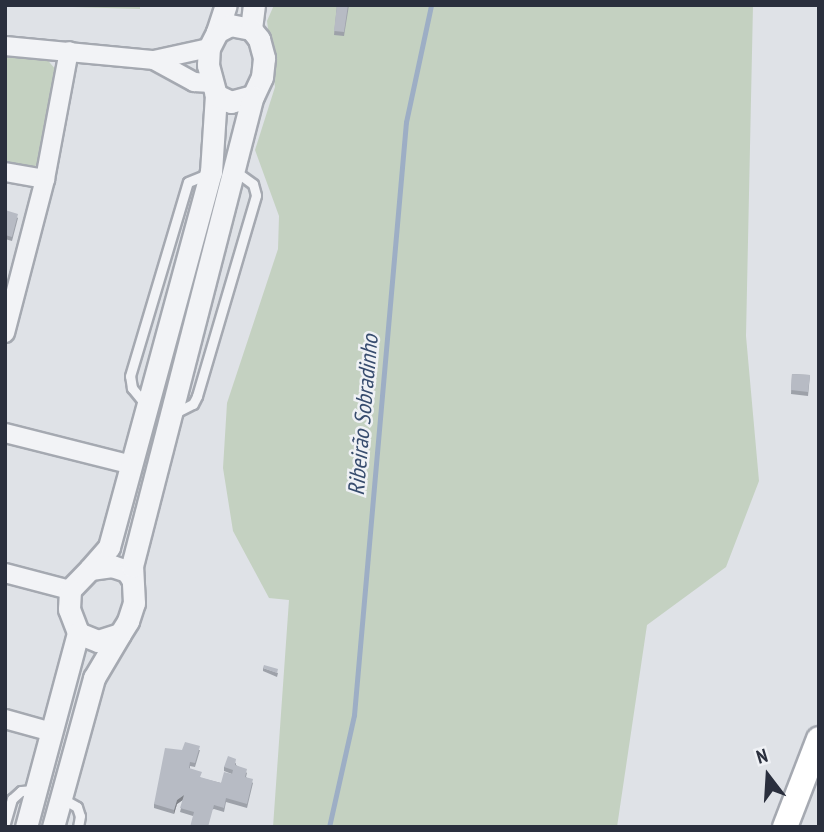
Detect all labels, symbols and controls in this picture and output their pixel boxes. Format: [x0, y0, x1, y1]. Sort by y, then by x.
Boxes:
water label: Ribeirão Sobradinho [342, 334, 384, 496]
north arrow [733, 741, 803, 811]
text: N [753, 743, 770, 769]

